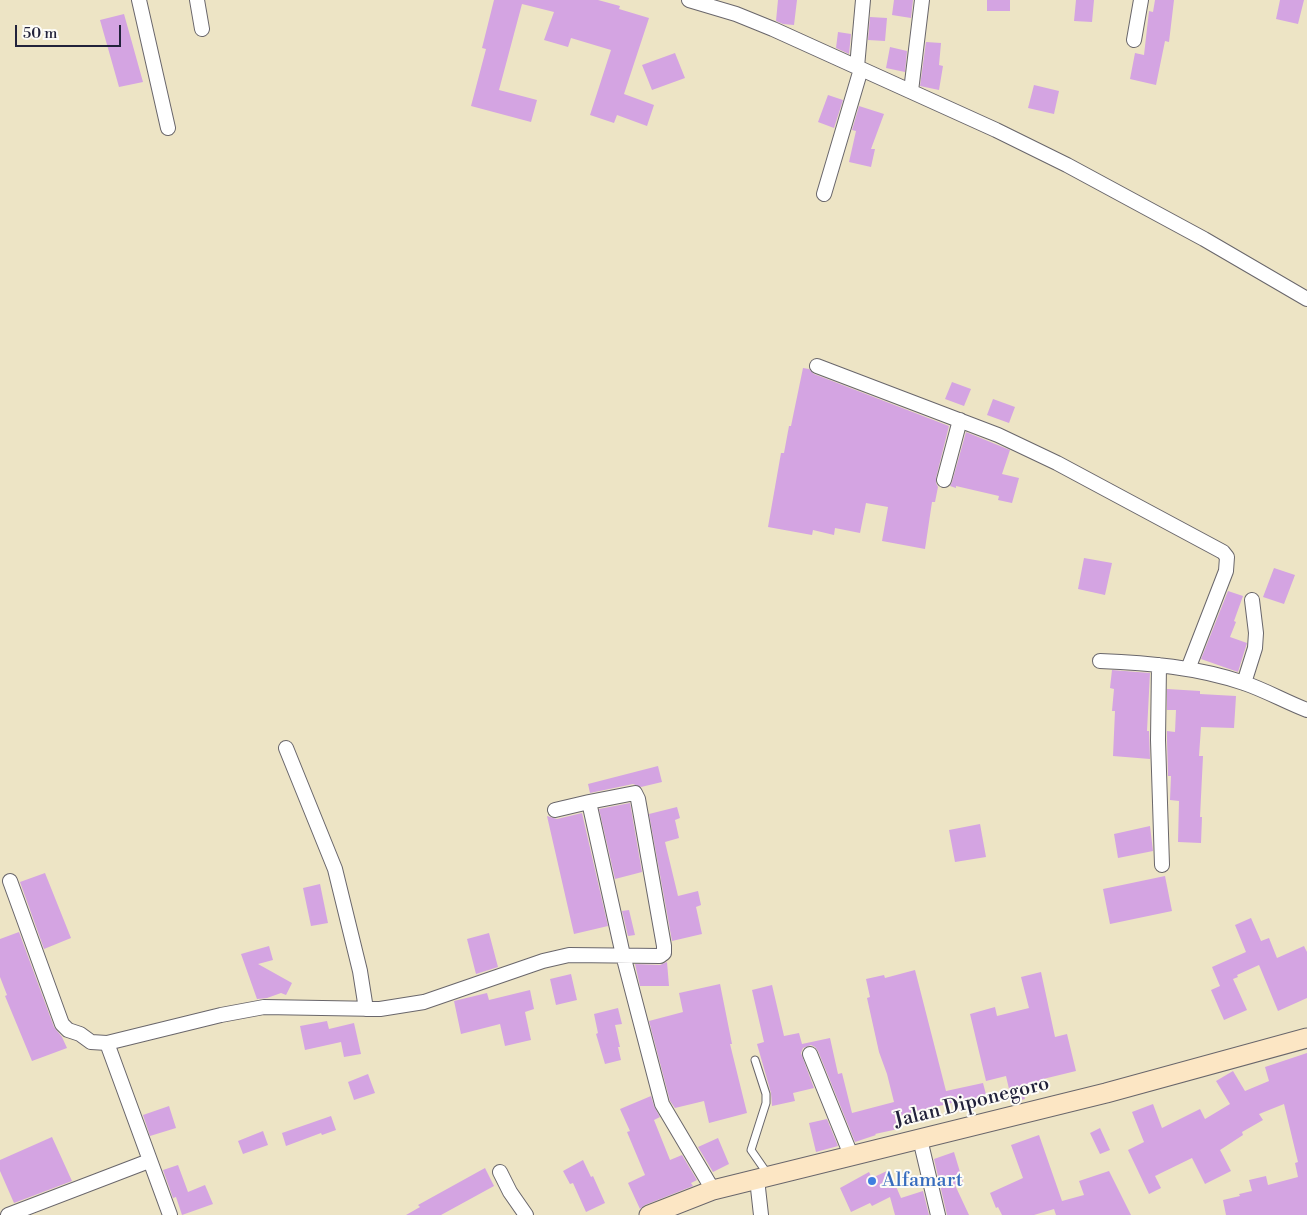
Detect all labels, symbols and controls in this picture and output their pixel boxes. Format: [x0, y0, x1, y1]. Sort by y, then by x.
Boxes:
scale bar [18, 15, 124, 47]
text: 50 m [23, 24, 57, 43]
street label: Jalan Diponegoro [892, 1072, 1052, 1134]
place label: Alfamart [882, 1169, 963, 1193]
marker: Alfamart [866, 1175, 878, 1187]

